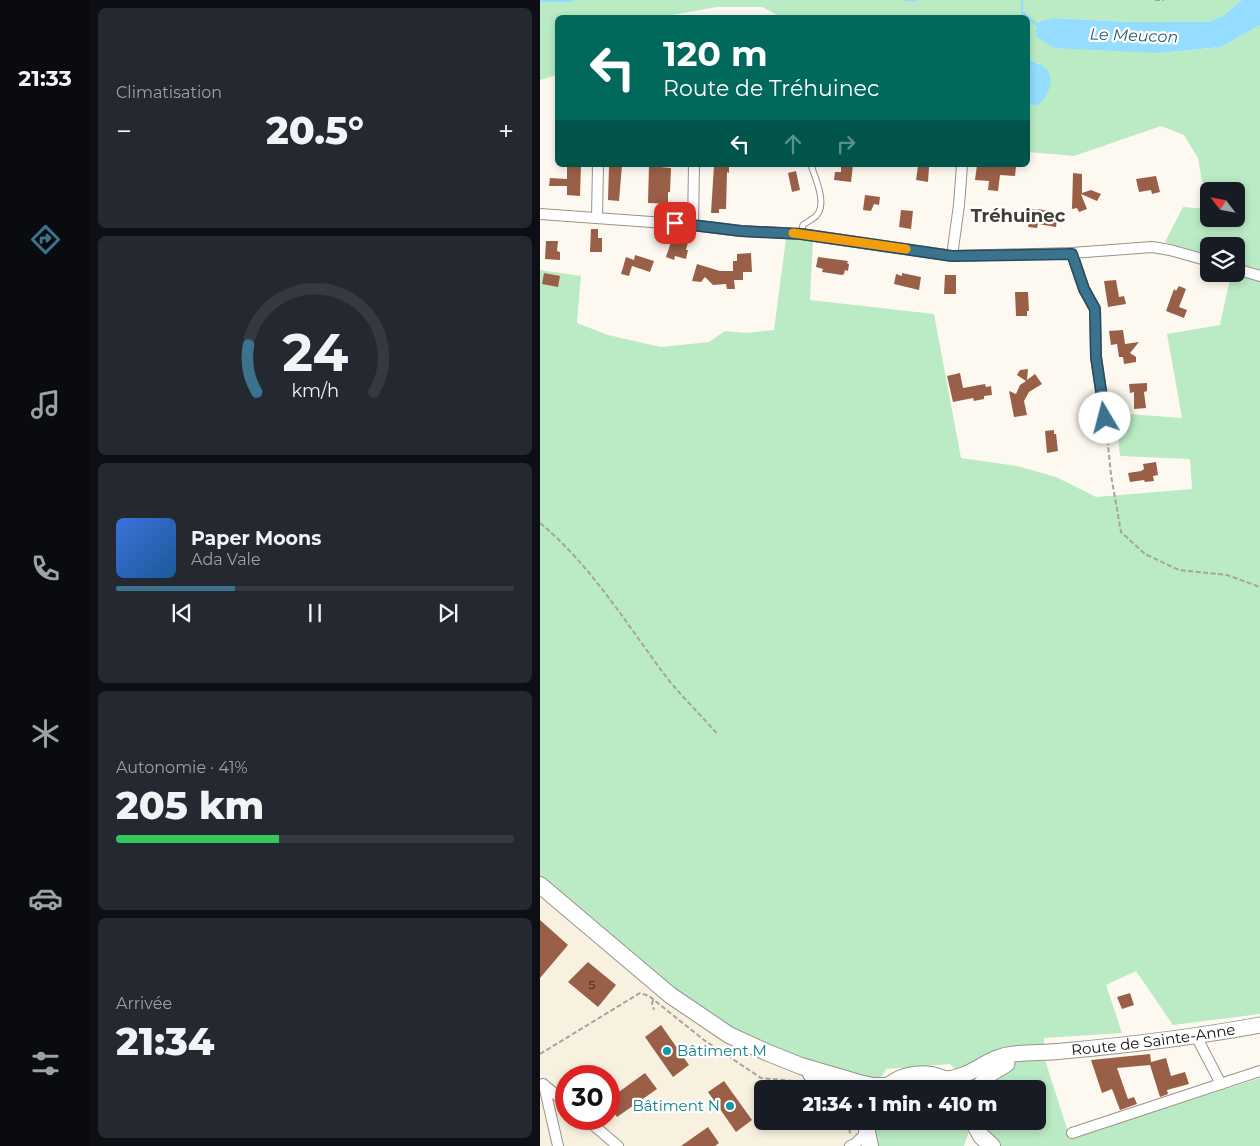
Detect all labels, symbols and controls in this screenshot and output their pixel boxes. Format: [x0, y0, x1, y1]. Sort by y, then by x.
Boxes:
water label: Le Meucon [1089, 24, 1179, 47]
text: 120 m [663, 32, 768, 75]
icon: left [580, 35, 645, 100]
text: 21:33 [18, 65, 72, 92]
text: Route de Tréhuinec [663, 75, 879, 102]
text: Climatisation [116, 83, 222, 102]
text: 20.5° [266, 107, 364, 154]
text: − [116, 114, 132, 148]
text: + [498, 114, 514, 148]
icon: left [726, 130, 754, 158]
icon: ahead [779, 130, 807, 158]
icon: right [832, 130, 860, 158]
north arrow [1200, 182, 1245, 228]
map controls [1200, 182, 1245, 282]
pin [654, 202, 696, 244]
district label: Tréhuinec [971, 205, 1066, 227]
icon: arrive [661, 209, 689, 237]
icon: directions [28, 222, 63, 257]
button: layers [1200, 237, 1245, 282]
text: 24 [282, 321, 348, 384]
text: km/h [291, 380, 339, 401]
icon: music [28, 387, 63, 422]
position arrow [1078, 391, 1130, 443]
text: Paper Moons [191, 527, 321, 550]
text: Ada Vale [191, 550, 261, 569]
icon: phone [28, 551, 63, 586]
icon: previous [168, 599, 196, 627]
icon: pause [301, 599, 329, 627]
icon: next [434, 599, 462, 627]
icon: climate [28, 716, 63, 751]
text: Autonomie · 41% [116, 758, 248, 777]
text: 205 km [116, 782, 264, 829]
icon: car [28, 881, 63, 916]
house number: 5 [589, 977, 596, 992]
text: Arrivée [116, 994, 172, 1013]
text: 21:34 [116, 1018, 214, 1065]
street label: Route de Sainte-Anne [1070, 1020, 1237, 1059]
place label: Bâtiment M [677, 1041, 767, 1060]
marker: Bâtiment M [661, 1045, 673, 1057]
icon: filters [28, 1046, 63, 1081]
speed limit sign: 30 [555, 1065, 620, 1130]
text: 21:34 · 1 min · 410 m [803, 1093, 997, 1116]
place label: Bâtiment N [632, 1096, 720, 1115]
marker: Bâtiment N [724, 1100, 736, 1112]

